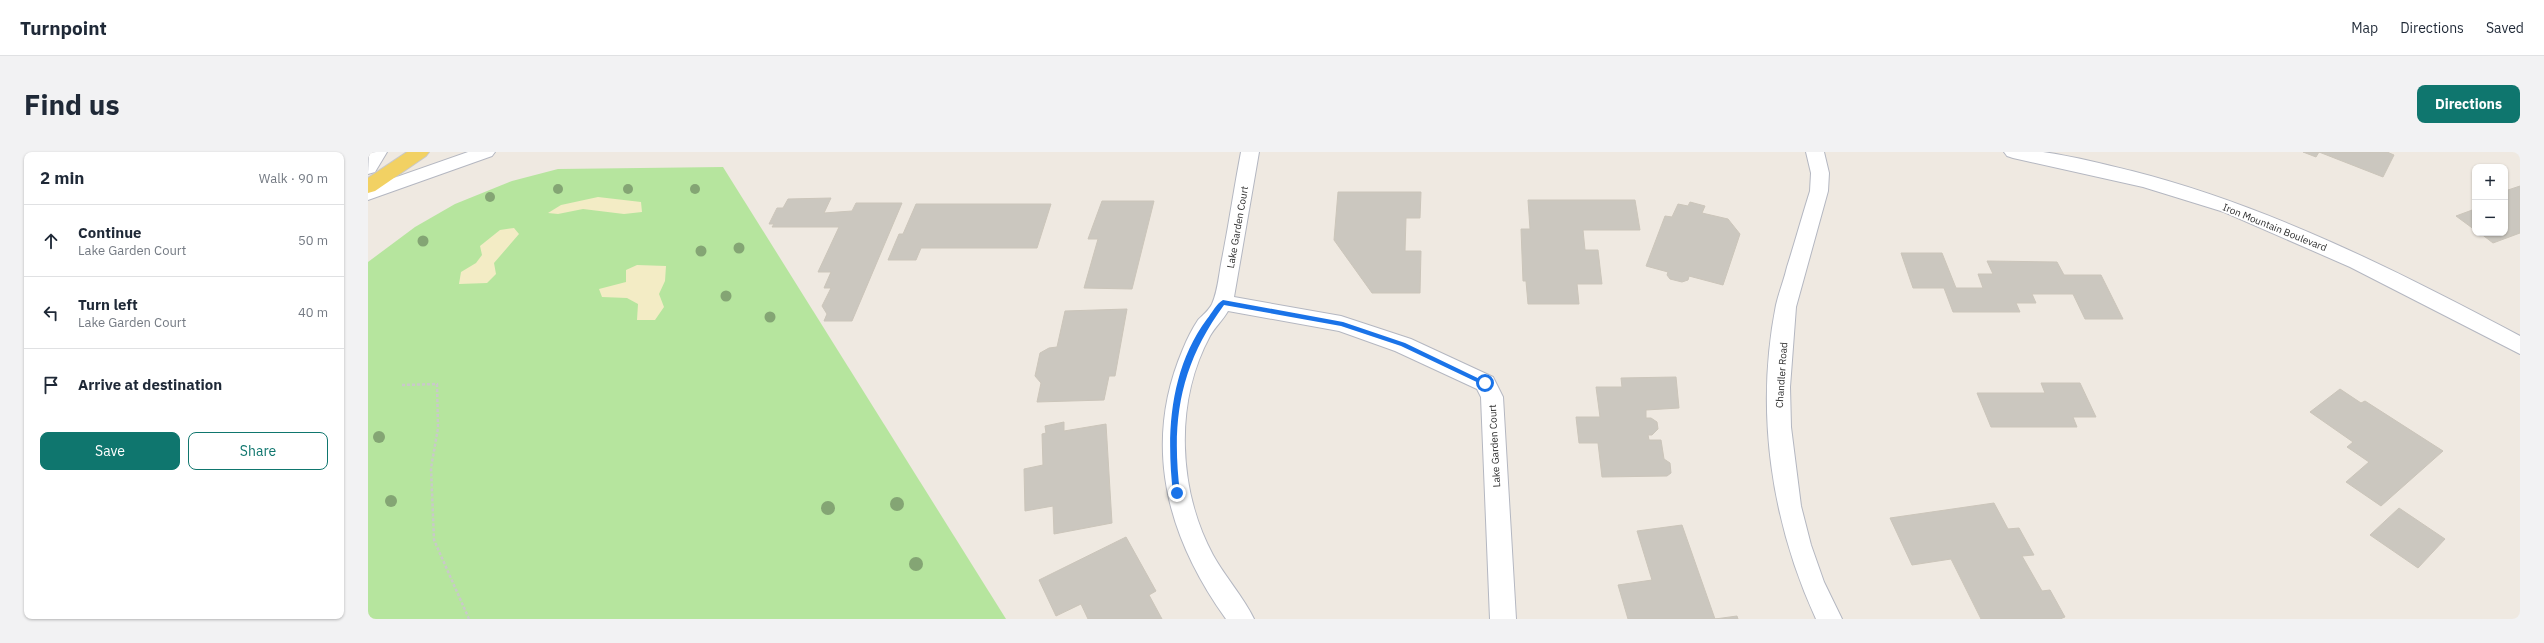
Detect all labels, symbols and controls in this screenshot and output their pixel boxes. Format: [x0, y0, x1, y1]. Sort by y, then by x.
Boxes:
text: Turnpoint [20, 16, 107, 40]
text: Map [2351, 19, 2378, 37]
text: Directions [2400, 19, 2464, 37]
text: Saved [2486, 19, 2524, 37]
button: Directions [2417, 85, 2520, 123]
text: Find us [24, 86, 120, 123]
map controls [2472, 164, 2508, 236]
button: + [2472, 164, 2508, 200]
text: 2 min [40, 167, 84, 189]
text: Walk · 90 m [259, 170, 328, 187]
street label: Lake Garden Court [1224, 184, 1251, 269]
button: − [2472, 200, 2508, 236]
street label: Iron Mountain Boulevard [2221, 201, 2329, 254]
text: Continue [78, 223, 142, 242]
icon: ahead [40, 230, 62, 252]
text: 50 m [298, 232, 328, 249]
text: Lake Garden Court [78, 242, 186, 259]
text: Turn left [78, 295, 138, 314]
icon: left [40, 302, 62, 324]
text: 40 m [298, 304, 328, 321]
text: Lake Garden Court [78, 314, 186, 331]
street label: Chandler Road [1773, 342, 1790, 408]
icon: arrive [40, 374, 62, 396]
route start [1476, 374, 1494, 392]
text: Arrive at destination [78, 375, 222, 394]
street label: Lake Garden Court [1486, 404, 1503, 488]
button: Save [40, 432, 180, 470]
button: Share [188, 432, 328, 470]
route end [1168, 484, 1186, 502]

